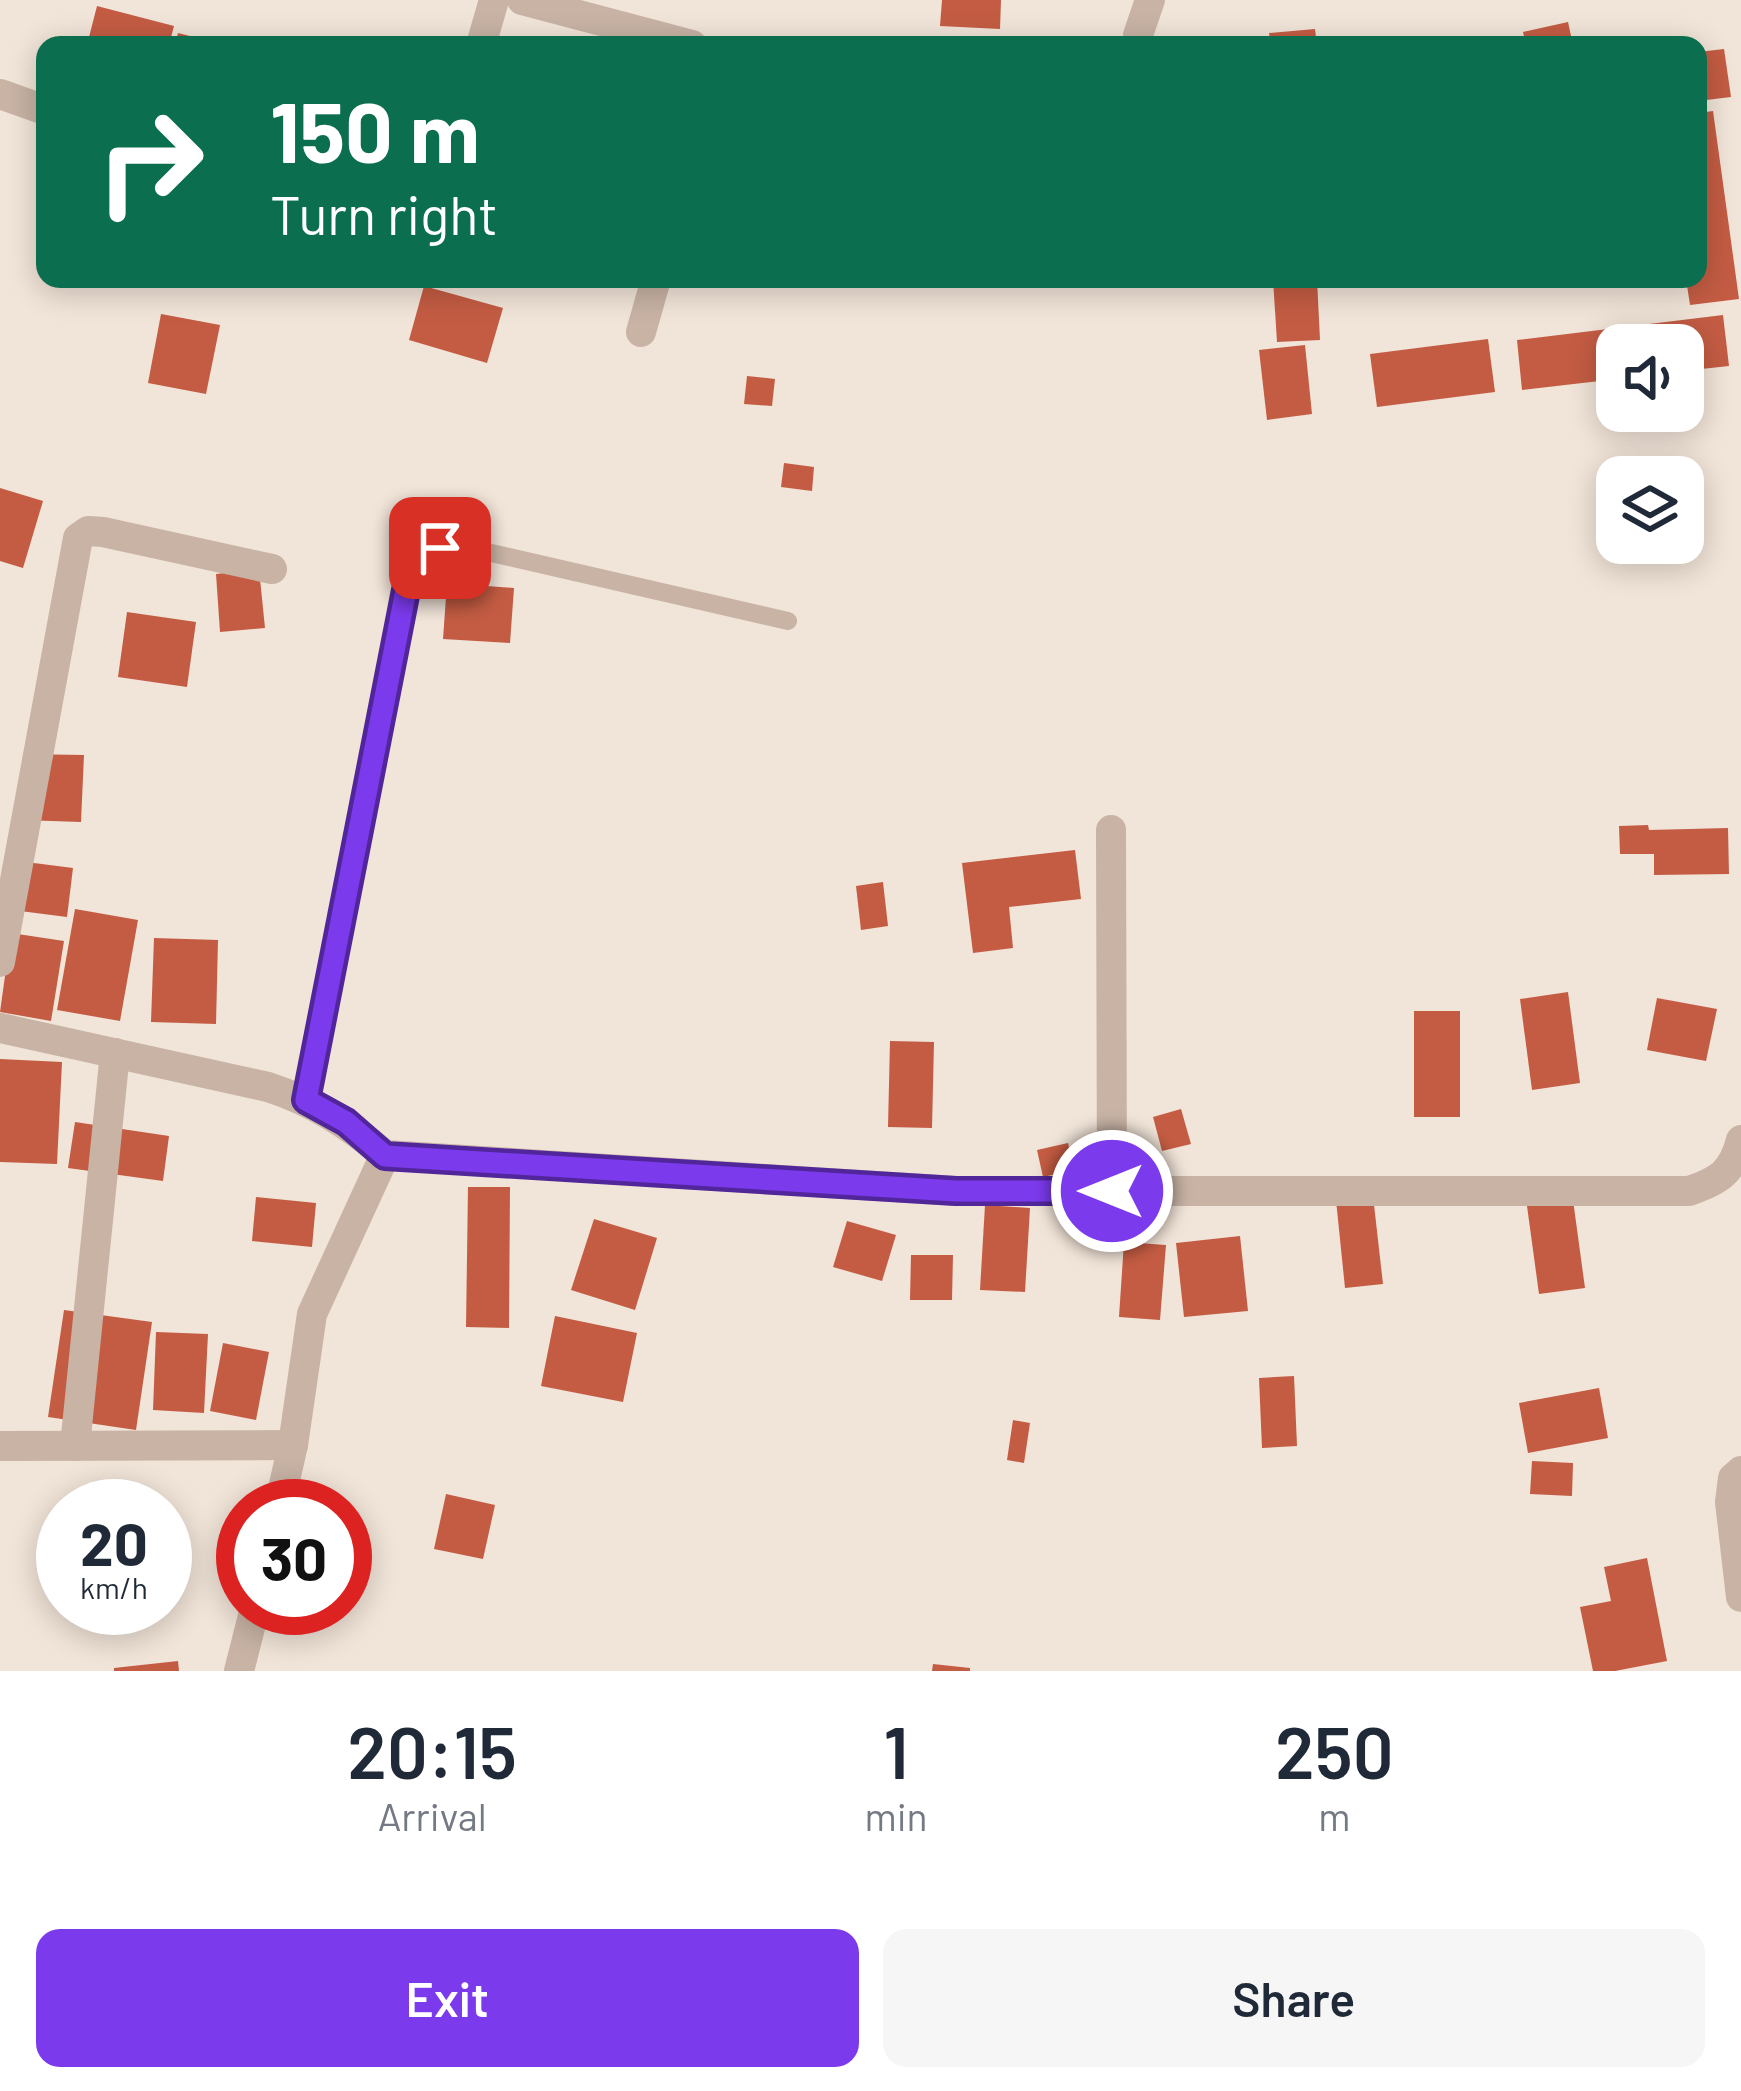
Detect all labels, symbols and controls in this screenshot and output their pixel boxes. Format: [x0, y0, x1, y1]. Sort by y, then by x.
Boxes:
text: 150 m [270, 79, 480, 180]
icon: right [72, 84, 228, 240]
text: Turn right [270, 181, 498, 246]
map controls [1596, 324, 1704, 564]
button: sound [1596, 324, 1704, 432]
button: layers [1596, 456, 1704, 564]
pin [389, 497, 491, 599]
icon: arrive [407, 515, 473, 581]
position arrow [1049, 1128, 1175, 1254]
speed limit sign: 30 [216, 1479, 372, 1635]
text: 20 [80, 1506, 148, 1578]
text: km/h [80, 1569, 148, 1605]
text: 20:15 [347, 1707, 517, 1793]
text: 1 [883, 1707, 909, 1793]
text: 250 [1275, 1707, 1394, 1793]
text: Arrival [378, 1792, 487, 1839]
text: min [864, 1792, 928, 1839]
text: m [1318, 1792, 1350, 1839]
button: Exit [36, 1929, 859, 2067]
button: Share [883, 1929, 1705, 2067]

